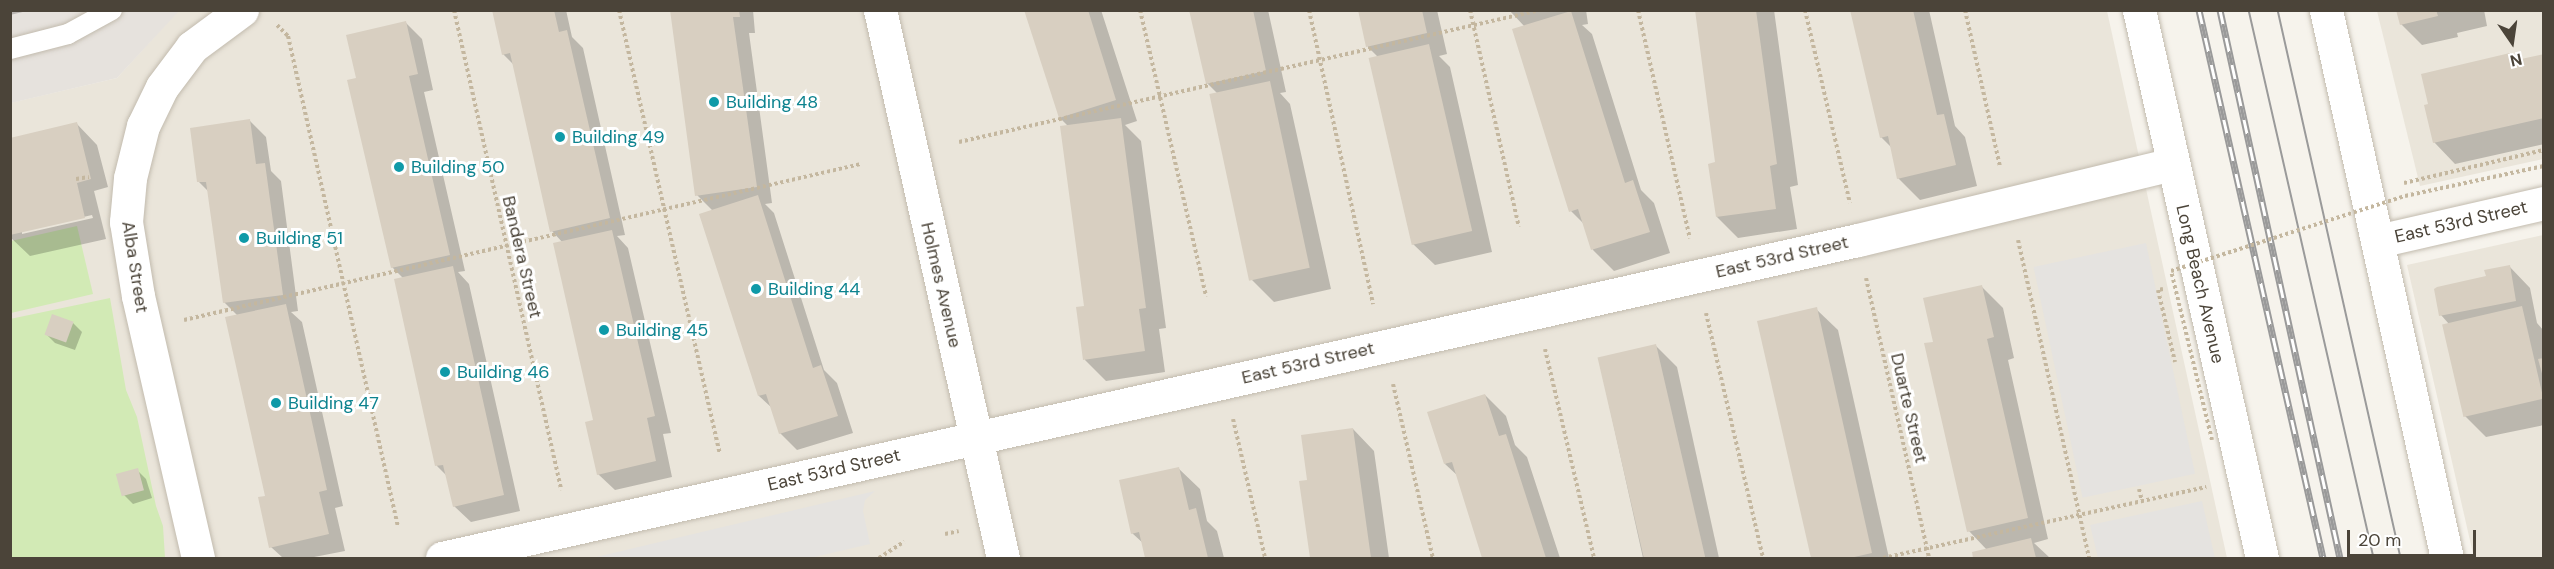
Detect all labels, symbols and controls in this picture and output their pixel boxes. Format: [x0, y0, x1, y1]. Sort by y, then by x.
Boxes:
north arrow [2482, 12, 2542, 72]
text: N [2508, 48, 2524, 72]
place label: Building 48 [726, 91, 818, 113]
marker: Building 48 [707, 95, 721, 109]
place label: Building 49 [572, 126, 665, 148]
marker: Building 49 [553, 130, 567, 144]
place label: Building 50 [411, 156, 505, 178]
marker: Building 50 [392, 160, 406, 174]
street label: Bandera Street [497, 194, 547, 320]
street label: East 53rd Street [2393, 196, 2529, 248]
street label: Long Beach Avenue [2171, 202, 2229, 366]
street label: Alba Street [117, 219, 153, 315]
street label: Holmes Avenue [916, 220, 966, 350]
place label: Building 51 [256, 227, 343, 249]
marker: Building 51 [237, 231, 251, 245]
street label: East 53rd Street [1714, 231, 1850, 283]
place label: Building 44 [768, 278, 860, 300]
marker: Building 44 [749, 282, 763, 296]
place label: Building 45 [616, 319, 708, 341]
marker: Building 45 [597, 323, 611, 337]
street label: East 53rd Street [1240, 337, 1376, 389]
street label: Duarte Street [1886, 351, 1932, 465]
place label: Building 46 [457, 361, 550, 383]
marker: Building 46 [438, 365, 452, 379]
place label: Building 47 [288, 392, 379, 414]
marker: Building 47 [269, 396, 283, 410]
street label: East 53rd Street [766, 444, 902, 496]
scale bar [2350, 518, 2479, 556]
text: 20 m [2358, 528, 2401, 552]

